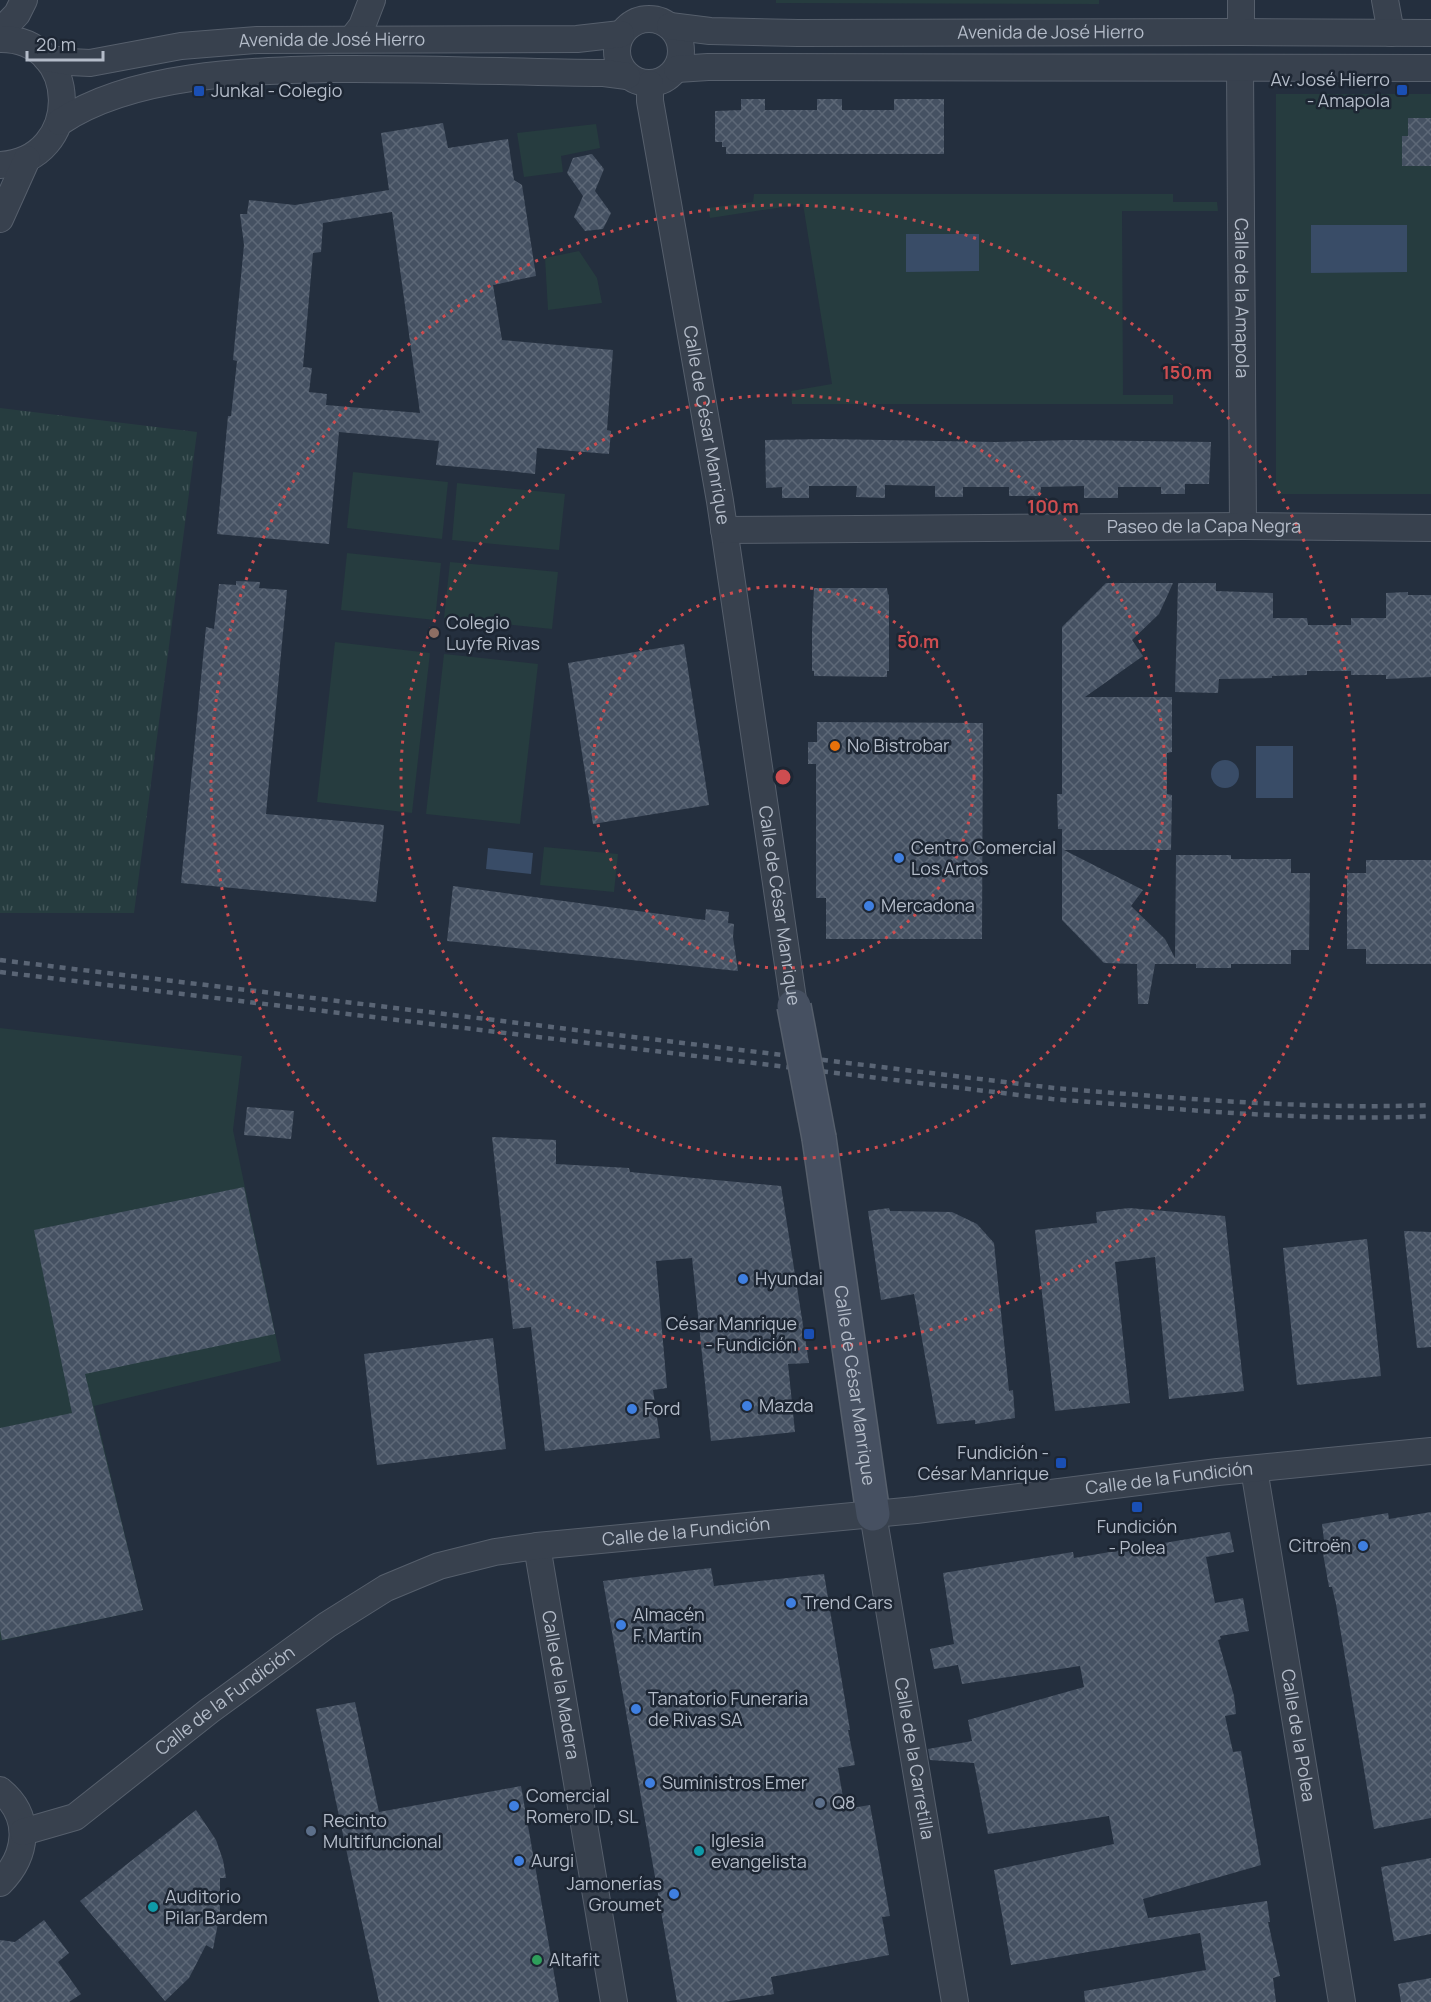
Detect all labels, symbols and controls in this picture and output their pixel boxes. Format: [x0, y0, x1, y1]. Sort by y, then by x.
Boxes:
street label: Avenida de José Hierro [957, 19, 1144, 44]
scale bar [27, 24, 104, 62]
street label: Avenida de José Hierro [237, 26, 425, 52]
text: 20 m [36, 32, 76, 56]
place label: Av. José Hierro - Amapola [1270, 67, 1390, 112]
place label: Junkal - Colegio [211, 78, 342, 102]
marker: Av. José Hierro - Amapola [1395, 83, 1409, 97]
marker: Junkal - Colegio [192, 84, 206, 98]
street label: Calle de la Amapola [1230, 218, 1255, 378]
street label: Calle de César Manrique [678, 323, 736, 526]
text: 150 m [1162, 360, 1212, 384]
text: 100 m [1027, 494, 1079, 518]
street label: Paseo de la Capa Negra [1107, 513, 1301, 538]
place label: Colegio Luyfe Rivas [446, 610, 540, 655]
marker: Colegio Luyfe Rivas [427, 626, 441, 640]
text: 50 m [897, 629, 939, 653]
place label: No Bistrobar [847, 733, 950, 757]
marker: No Bistrobar [828, 739, 842, 753]
centre of rings [773, 767, 793, 787]
street label: Calle de César Manrique [754, 804, 807, 1007]
place label: Centro Comercial Los Artos [911, 835, 1056, 880]
marker: Centro Comercial Los Artos [892, 851, 906, 865]
place label: Mercadona [881, 893, 975, 917]
marker: Mercadona [862, 899, 876, 913]
place label: Hyundai [755, 1266, 823, 1290]
marker: Hyundai [736, 1272, 750, 1286]
street label: Calle de César Manrique [829, 1284, 882, 1487]
place label: César Manrique - Fundición [666, 1311, 797, 1356]
marker: César Manrique - Fundición [802, 1327, 816, 1341]
place label: Mazda [759, 1393, 814, 1417]
place label: Ford [644, 1396, 680, 1420]
marker: Mazda [740, 1399, 754, 1413]
marker: Ford [625, 1402, 639, 1416]
place label: Fundición - César Manrique [918, 1440, 1049, 1485]
marker: Fundición - César Manrique [1054, 1456, 1068, 1470]
street label: Calle de la Fundición [1084, 1456, 1254, 1500]
marker: Fundición - Polea [1130, 1500, 1144, 1514]
street label: Calle de la Fundición [601, 1511, 771, 1551]
place label: Fundición - Polea [1097, 1514, 1177, 1559]
place label: Citroën [1289, 1533, 1351, 1557]
marker: Citroën [1356, 1539, 1370, 1553]
place label: Trend Cars [803, 1590, 893, 1614]
marker: Trend Cars [784, 1596, 798, 1610]
place label: Almacén F. Martín [633, 1602, 705, 1647]
street label: Calle de la Madera [537, 1609, 586, 1761]
marker: Almacén F. Martín [614, 1618, 628, 1632]
street label: Calle de la Fundición [150, 1640, 299, 1760]
street label: Calle de la Polea [1276, 1667, 1322, 1803]
street label: Calle de la Carretilla [890, 1675, 941, 1841]
place label: Tanatorio Funeraria de Rivas SA [648, 1686, 808, 1731]
marker: Tanatorio Funeraria de Rivas SA [629, 1702, 643, 1716]
place label: Suministros Emer [662, 1770, 808, 1794]
marker: Suministros Emer [643, 1776, 657, 1790]
place label: Comercial Romero ID, SL [526, 1783, 638, 1828]
place label: Q8 [832, 1790, 855, 1814]
marker: Q8 [813, 1796, 827, 1810]
marker: Comercial Romero ID, SL [507, 1799, 521, 1813]
place label: Recinto Multifuncional [323, 1808, 442, 1853]
marker: Recinto Multifuncional [304, 1824, 318, 1838]
place label: Iglesia evangelista [711, 1828, 807, 1873]
marker: Iglesia evangelista [692, 1844, 706, 1858]
place label: Aurgi [531, 1848, 574, 1872]
marker: Aurgi [512, 1854, 526, 1868]
place label: Jamonerías Groumet [567, 1871, 662, 1916]
place label: Auditorio Pilar Bardem [165, 1884, 268, 1929]
marker: Jamonerías Groumet [667, 1887, 681, 1901]
marker: Auditorio Pilar Bardem [146, 1900, 160, 1914]
place label: Altafit [549, 1947, 600, 1971]
marker: Altafit [530, 1953, 544, 1967]

